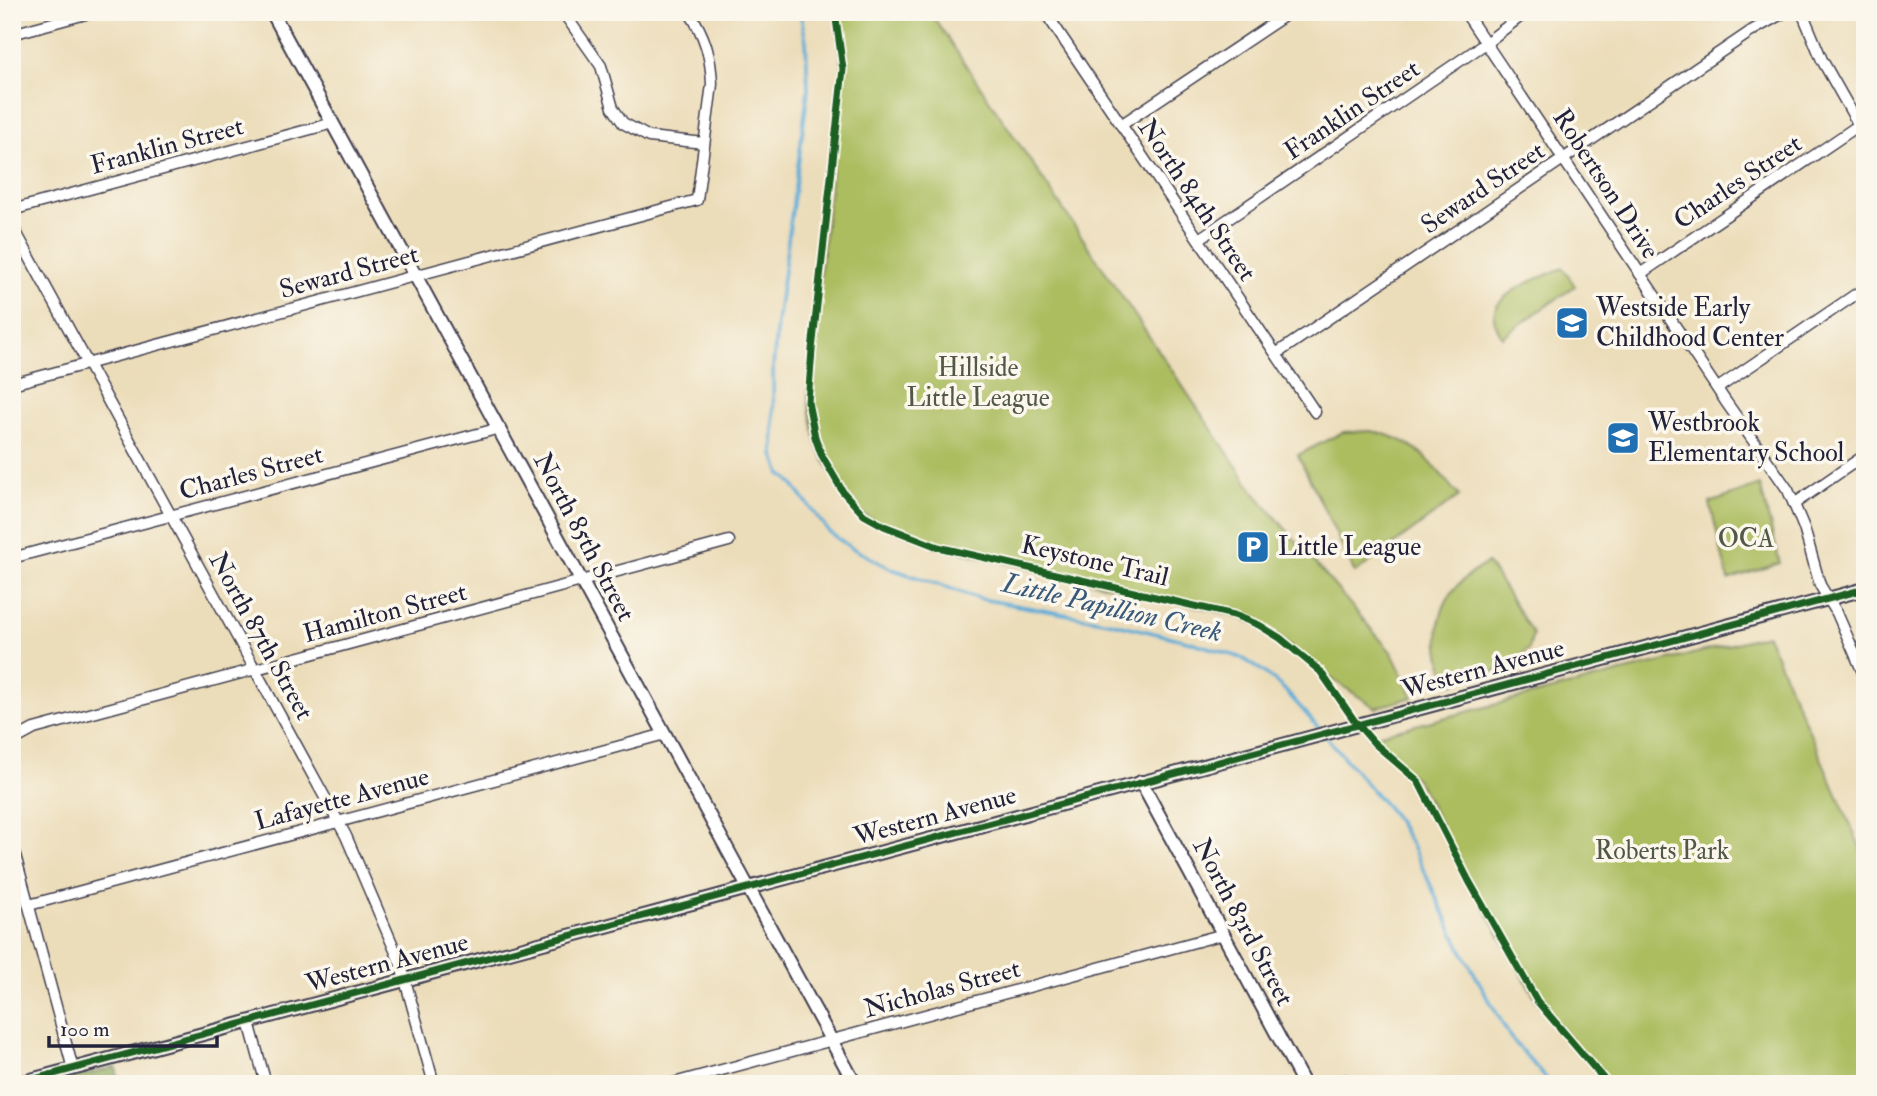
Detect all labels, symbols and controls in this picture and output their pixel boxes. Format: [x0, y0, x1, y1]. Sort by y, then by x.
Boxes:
street label: Franklin Street [1278, 53, 1426, 167]
street label: Robertson Drive [1546, 103, 1666, 265]
street label: Franklin Street [87, 110, 247, 182]
street label: North 84th Street [1131, 113, 1263, 287]
street label: Charles Street [1668, 128, 1808, 236]
street label: Seward Street [1415, 135, 1551, 241]
street label: Seward Street [276, 238, 422, 306]
place label: Westside Early Childhood Center [1595, 292, 1784, 354]
school or university icon: Westside Early Childhood Center [1553, 304, 1591, 342]
park label: Hillside Little League [906, 352, 1050, 414]
place label: Westbrook Elementary School [1647, 407, 1845, 469]
school or university icon: Westbrook Elementary School [1604, 419, 1642, 457]
street label: Charles Street [176, 438, 326, 508]
street label: North 85th Street [526, 447, 642, 627]
park label: OCA [1718, 523, 1775, 555]
parking icon: Little League [1234, 528, 1272, 566]
street label: Keystone Trail [1018, 529, 1172, 594]
place label: Little League [1278, 531, 1421, 563]
street label: North 87th Street [202, 547, 320, 725]
water label: Little Papillion Creek [998, 565, 1225, 650]
street label: Hamilton Street [300, 576, 470, 650]
street label: Western Avenue [1397, 632, 1568, 706]
street label: Lafayette Avenue [251, 760, 433, 838]
street label: Western Avenue [849, 779, 1020, 853]
street label: North 83rd Street [1185, 833, 1301, 1011]
park label: Roberts Park [1595, 835, 1730, 867]
street label: Western Avenue [301, 926, 472, 1000]
street label: Nicholas Street [860, 953, 1024, 1025]
scale bar [49, 1005, 217, 1049]
text: 100 m [60, 1016, 110, 1043]

